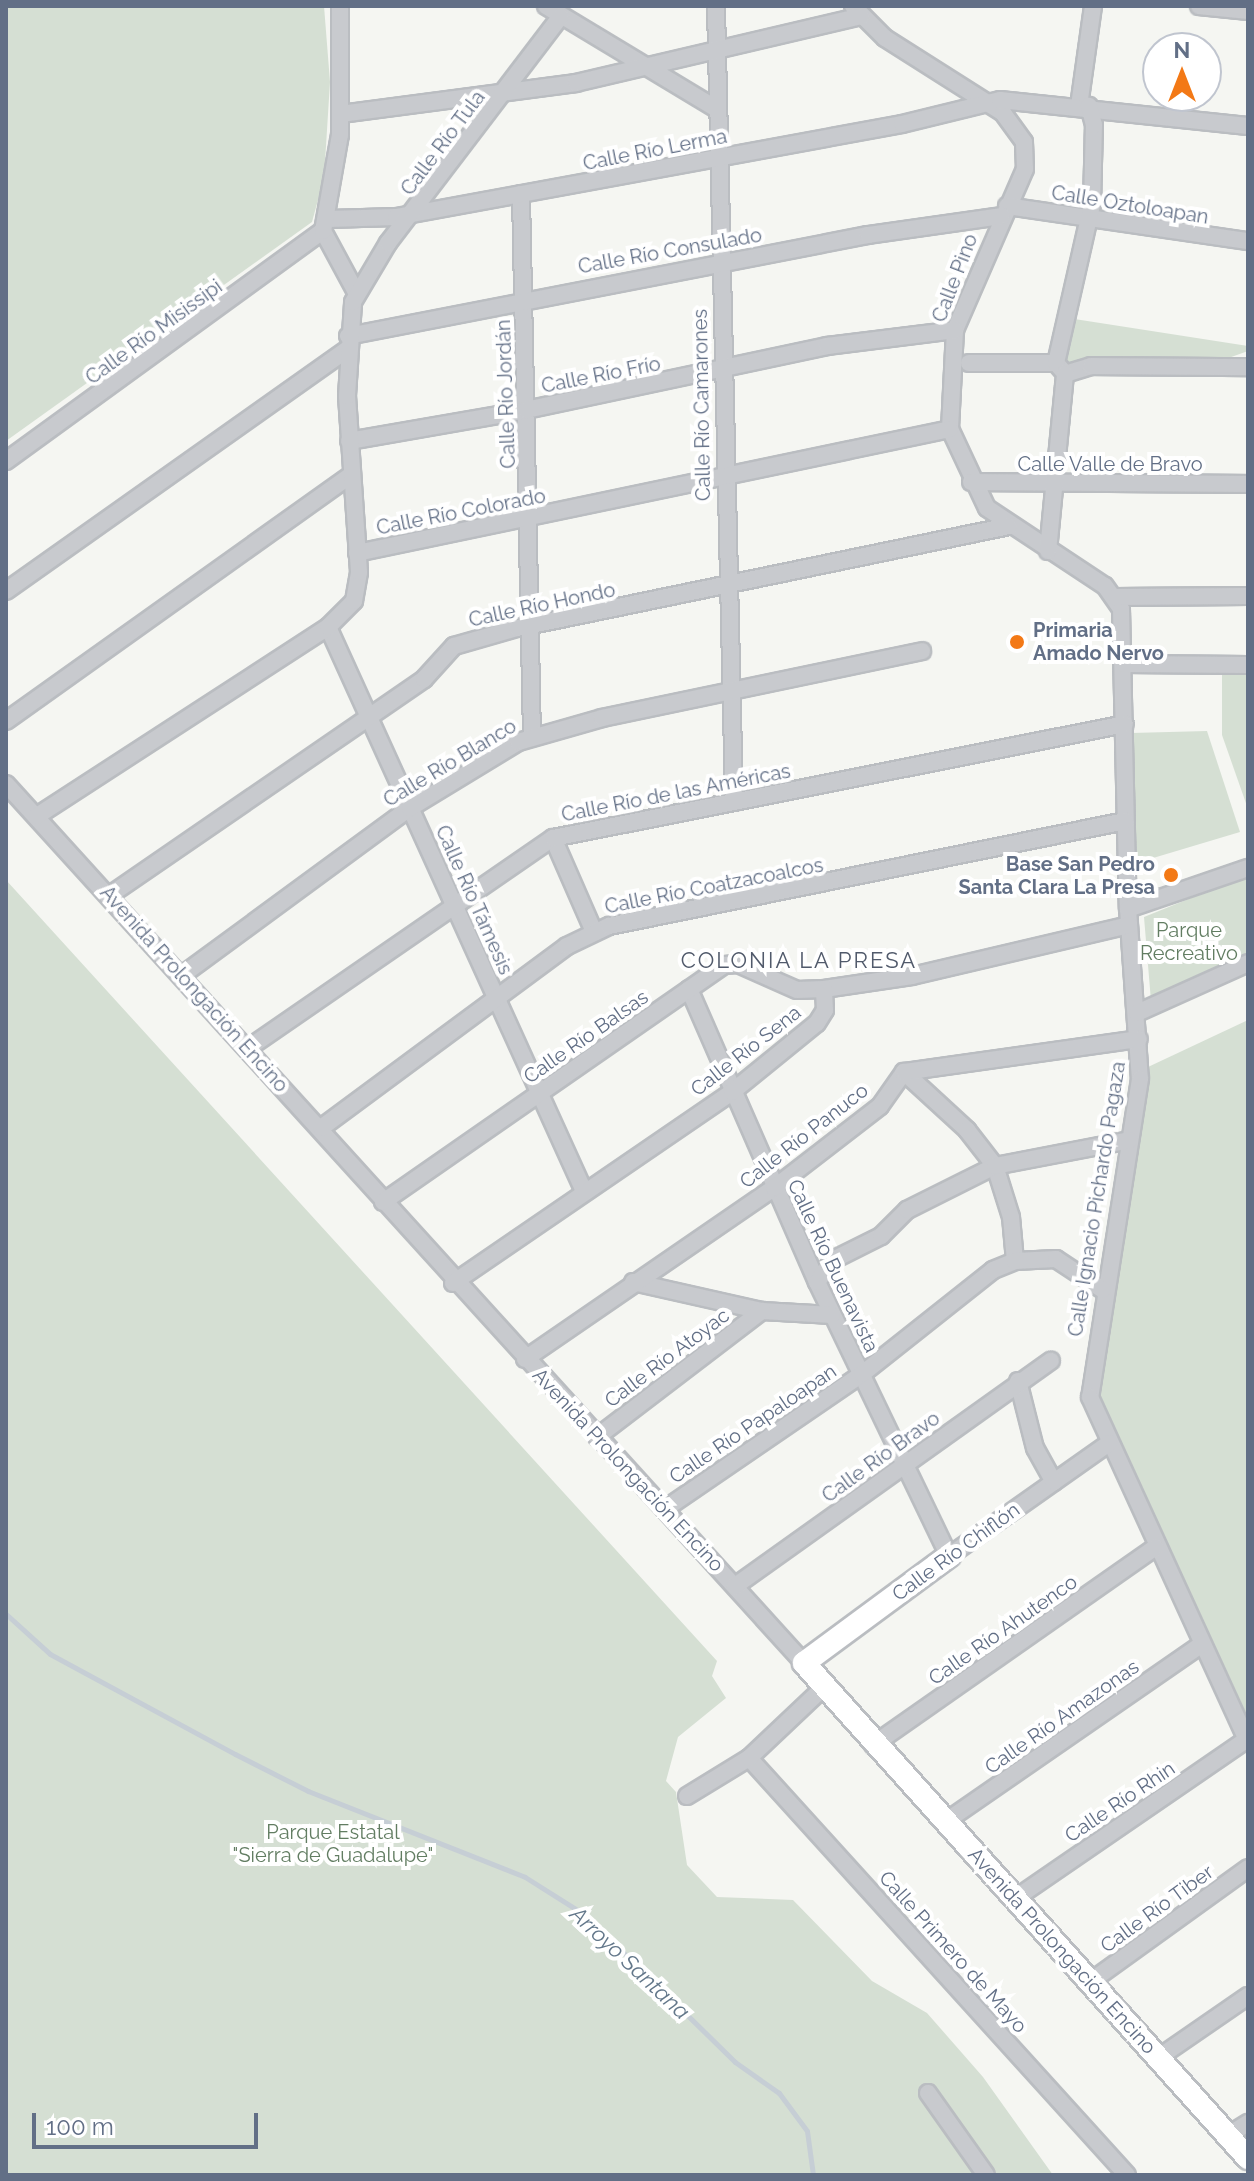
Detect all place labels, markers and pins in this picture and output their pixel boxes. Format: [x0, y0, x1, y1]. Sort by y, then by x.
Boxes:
place label: Primaria Amado Nervo [1033, 618, 1164, 665]
marker: Primaria Amado Nervo [1008, 633, 1026, 651]
place label: Base San Pedro Santa Clara La Presa [958, 852, 1155, 899]
marker: Base San Pedro Santa Clara La Presa [1162, 866, 1180, 884]

